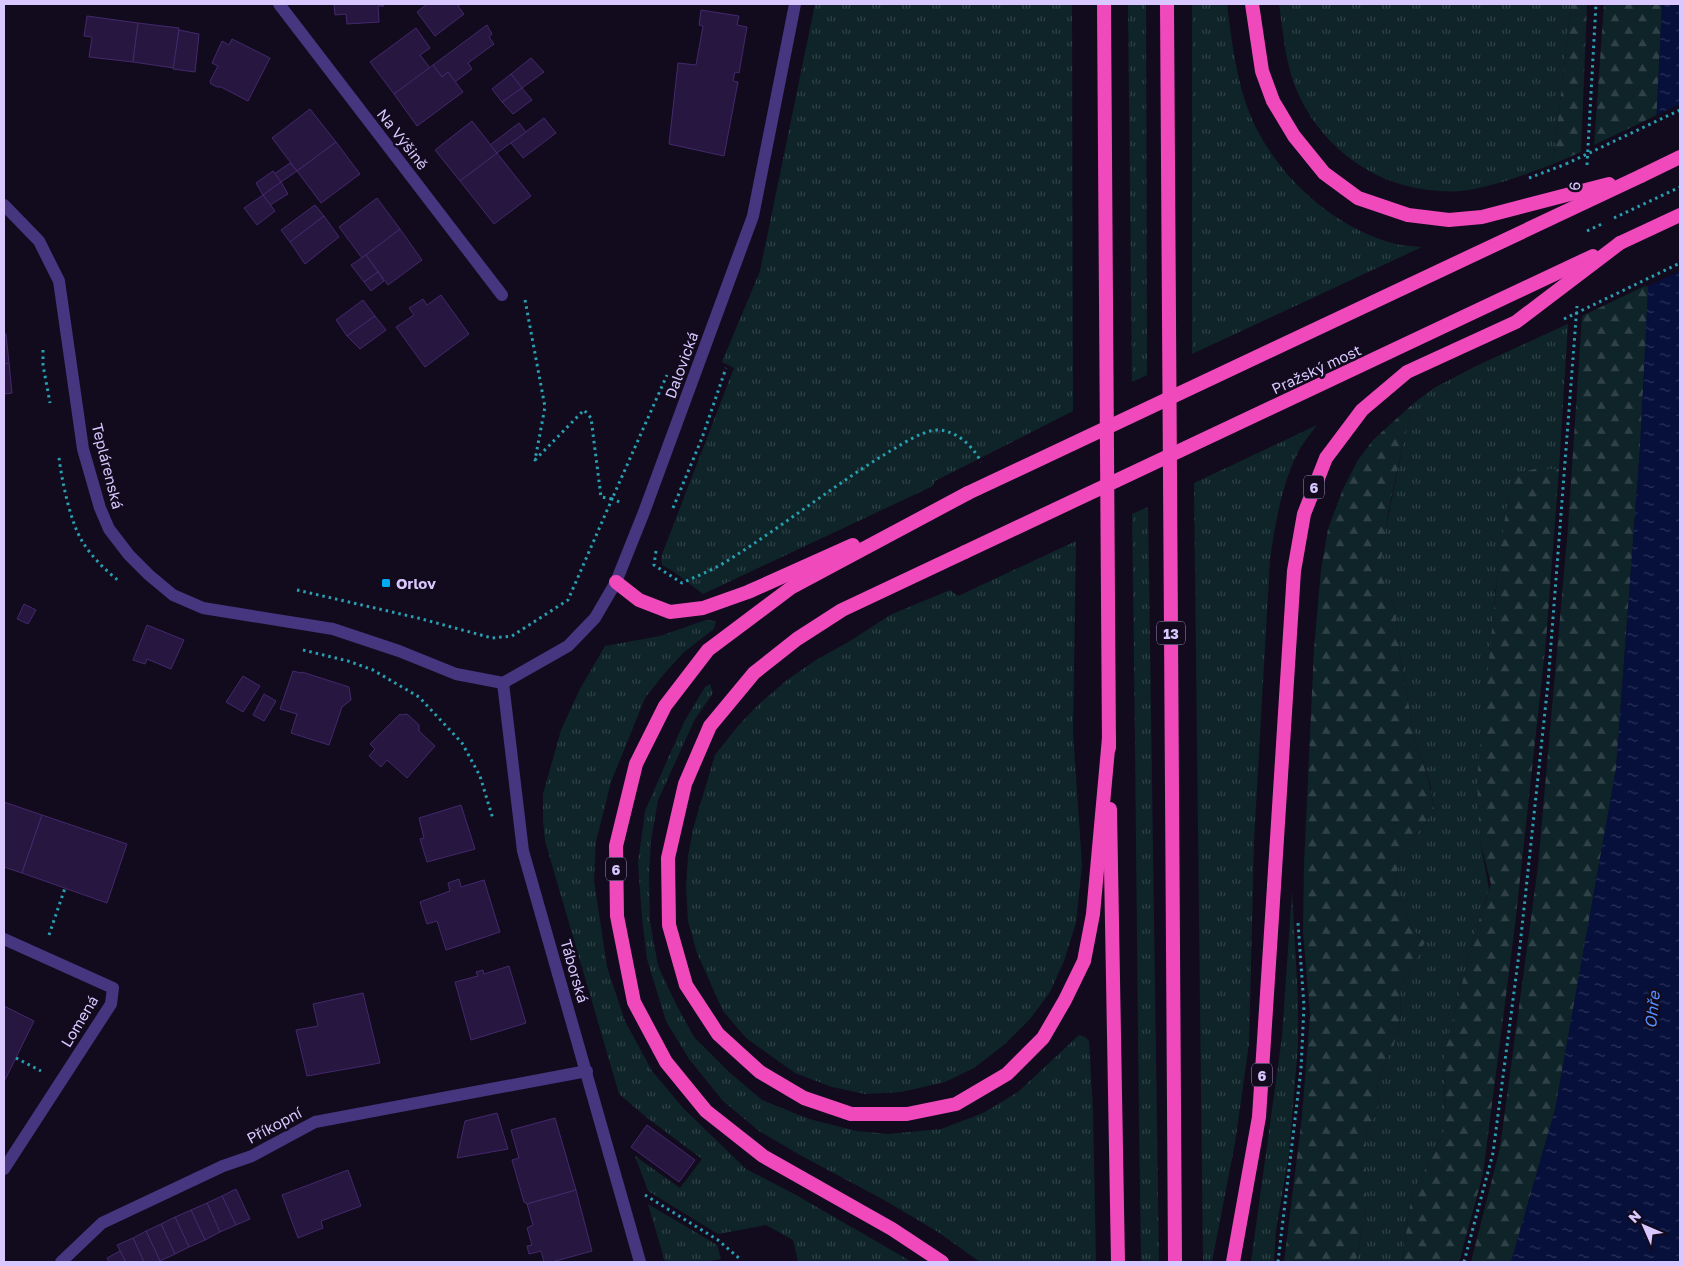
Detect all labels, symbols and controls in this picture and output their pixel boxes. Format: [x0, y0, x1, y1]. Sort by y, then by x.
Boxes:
street label: Na Výšině [374, 105, 432, 173]
street label: 6 [1565, 181, 1583, 191]
street label: Dalovická [661, 329, 701, 401]
street label: Pražský most [1268, 340, 1364, 398]
street label: Teplárenská [89, 421, 127, 511]
road number: 6 [1304, 476, 1324, 498]
place label: Orlov [396, 574, 436, 592]
marker: Orlov [380, 577, 392, 589]
road number: 13 [1157, 622, 1185, 644]
road number: 6 [606, 858, 626, 881]
street label: Táborská [557, 937, 593, 1005]
water label: Ohře [1640, 989, 1664, 1030]
street label: Lomená [57, 992, 101, 1050]
road number: 6 [1252, 1064, 1272, 1086]
street label: Příkopní [243, 1103, 305, 1147]
north arrow [1619, 1201, 1669, 1251]
text: N [1625, 1207, 1644, 1226]

